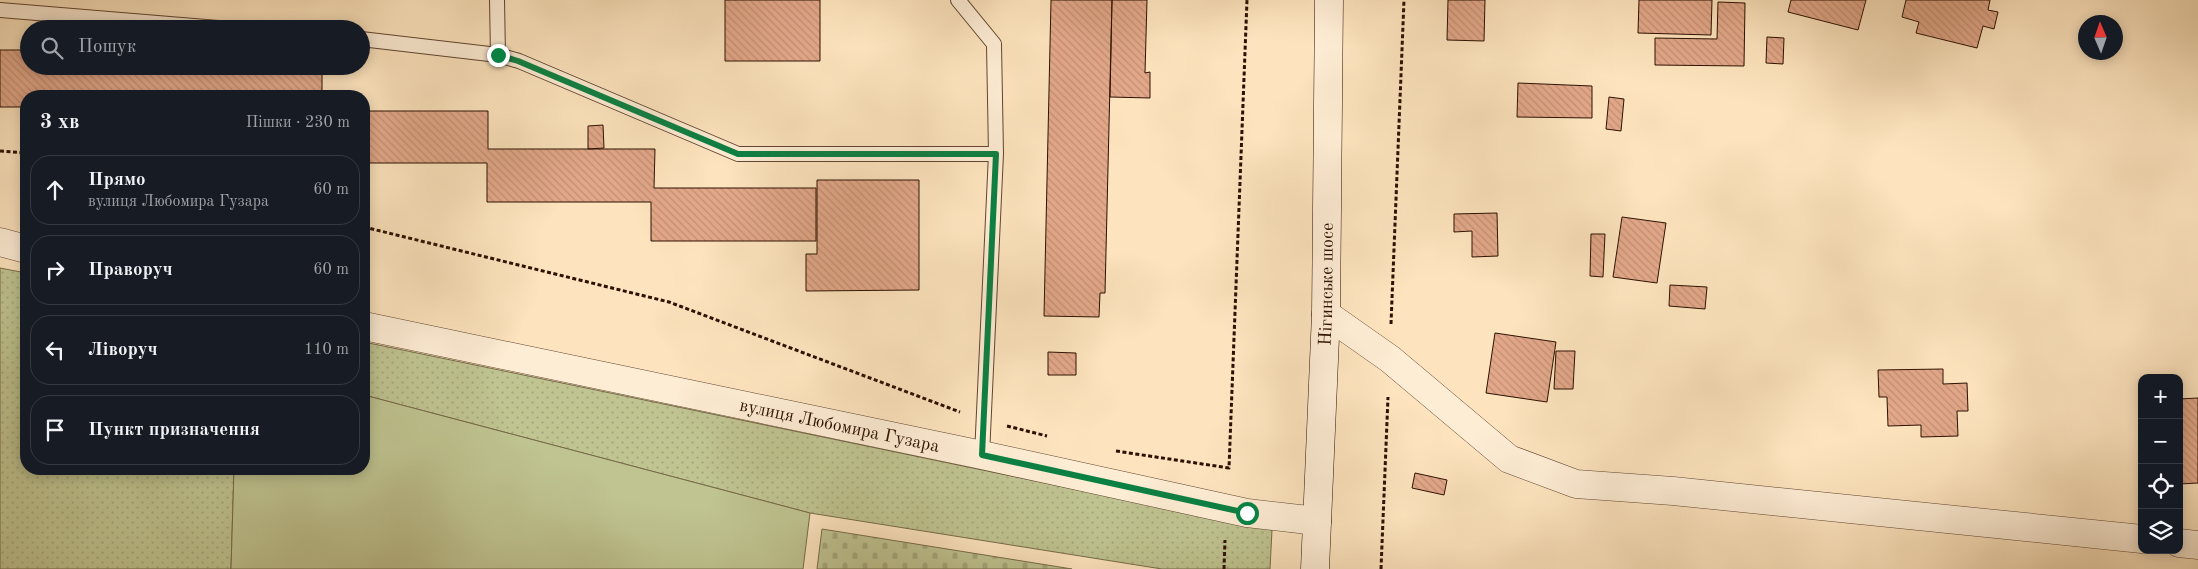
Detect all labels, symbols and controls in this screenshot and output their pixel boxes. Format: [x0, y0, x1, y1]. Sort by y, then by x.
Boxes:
north arrow [2078, 15, 2123, 60]
search box [20, 20, 370, 75]
icon: search [38, 34, 66, 62]
text: Пошук [78, 38, 136, 57]
route end [487, 44, 510, 67]
text: 3 хв [40, 112, 79, 133]
text: Пішки · 230 m [246, 115, 350, 131]
text: Прямо [88, 171, 146, 190]
icon: ahead [41, 176, 69, 204]
text: 60 m [313, 182, 349, 198]
text: вулиця Любомира Гузара [88, 194, 269, 210]
street label: Нігинське шосе [1317, 223, 1337, 346]
icon: right [41, 256, 69, 284]
text: Праворуч [88, 261, 173, 280]
text: 60 m [313, 262, 349, 278]
icon: left [41, 336, 69, 364]
text: Ліворуч [88, 341, 158, 360]
text: 110 m [304, 342, 349, 358]
map controls [2138, 374, 2183, 554]
button: + [2138, 374, 2183, 419]
street label: вулиця Любомира Гузара [738, 397, 941, 456]
icon: arrive [41, 416, 69, 444]
button: − [2138, 419, 2183, 464]
text: Пункт призначення [88, 421, 260, 440]
button: locate [2138, 464, 2183, 509]
route start [1236, 502, 1259, 525]
button: layers [2138, 509, 2183, 554]

